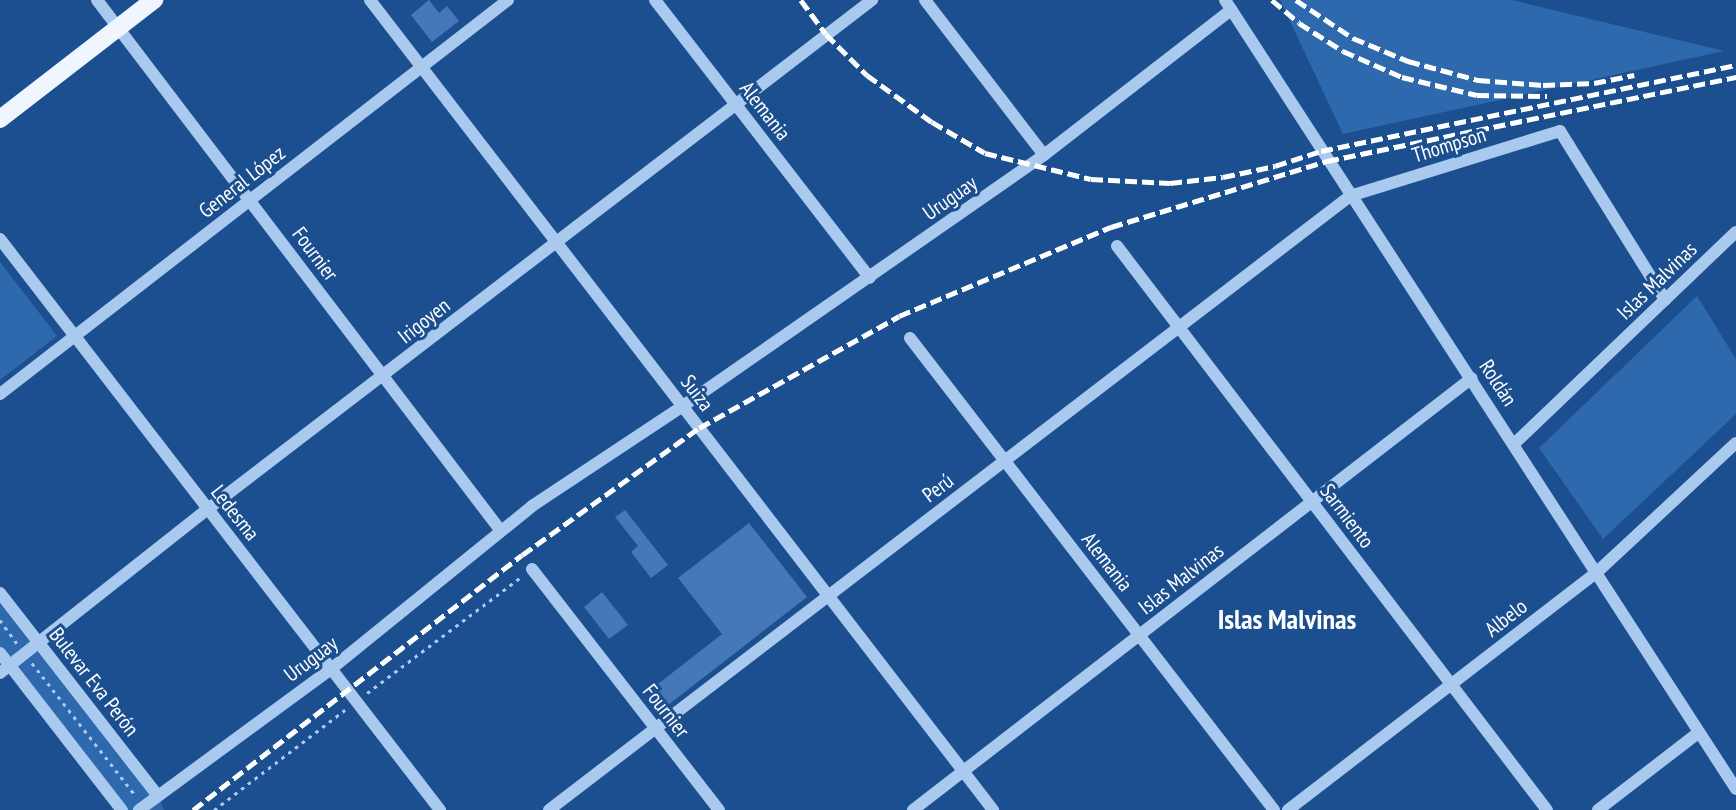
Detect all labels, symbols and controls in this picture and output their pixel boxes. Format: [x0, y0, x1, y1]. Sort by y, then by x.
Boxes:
street label: Alemania [734, 77, 796, 145]
street label: Thompson [1409, 122, 1489, 168]
street label: General López [194, 141, 290, 223]
street label: Uruguay [918, 170, 982, 226]
street label: Fournier [287, 222, 343, 286]
street label: Islas Malvinas [1612, 237, 1702, 325]
street label: Irigoyen [393, 293, 455, 349]
street label: Roldán [1474, 355, 1522, 411]
street label: Suiza [675, 370, 719, 416]
street label: Perú [917, 468, 959, 508]
street label: Sarmiento [1315, 479, 1379, 553]
street label: Ledesma [206, 480, 264, 546]
street label: Alemania [1076, 528, 1138, 596]
street label: Islas Malvinas [1133, 538, 1229, 620]
street label: Albelo [1480, 594, 1532, 642]
district label: Islas Malvinas [1218, 602, 1356, 636]
street label: Bulevar Eva Perón [44, 623, 144, 741]
street label: Uruguay [279, 631, 343, 687]
street label: Fournier [637, 679, 695, 743]

